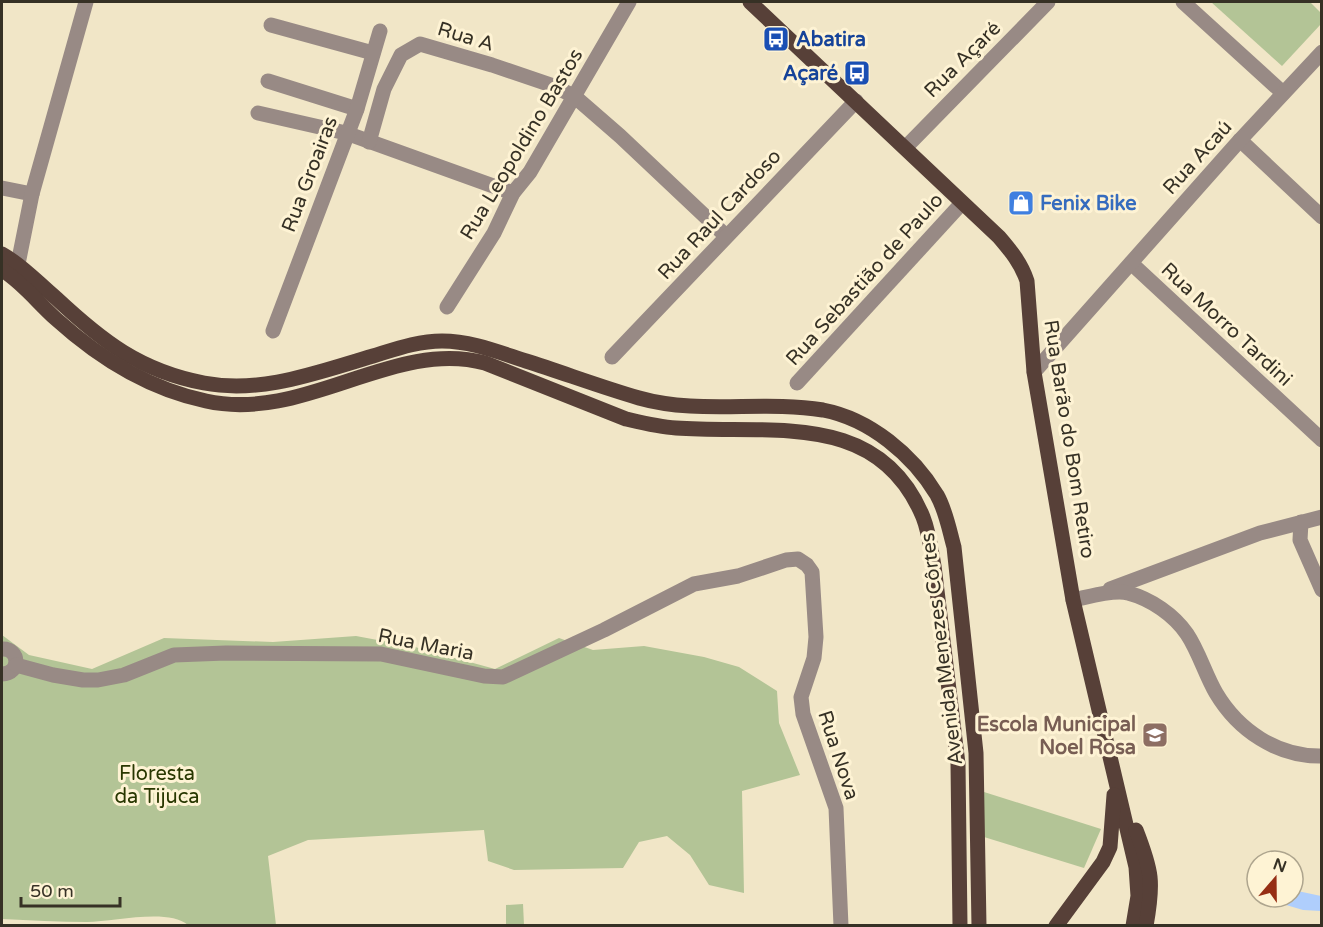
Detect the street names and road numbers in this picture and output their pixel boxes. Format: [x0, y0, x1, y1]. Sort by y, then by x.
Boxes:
street label: Rua A [435, 17, 497, 57]
street label: Rua Açaré [920, 17, 1006, 103]
street label: Rua Leopoldino Bastos [455, 45, 588, 244]
street label: Rua Groairas [277, 113, 343, 236]
street label: Rua Acaú [1158, 116, 1237, 200]
street label: Rua Raul Cardoso [653, 144, 786, 285]
street label: Rua Sebastião de Paulo [781, 189, 948, 371]
street label: Rua Morro Tardini [1156, 258, 1297, 392]
street label: Rua Barão do Bom Retiro [1038, 318, 1100, 560]
street label: Avenida Menezes Côrtes [916, 531, 968, 766]
street label: Rua Maria [376, 624, 476, 666]
street label: Rua Nova [812, 708, 864, 803]

